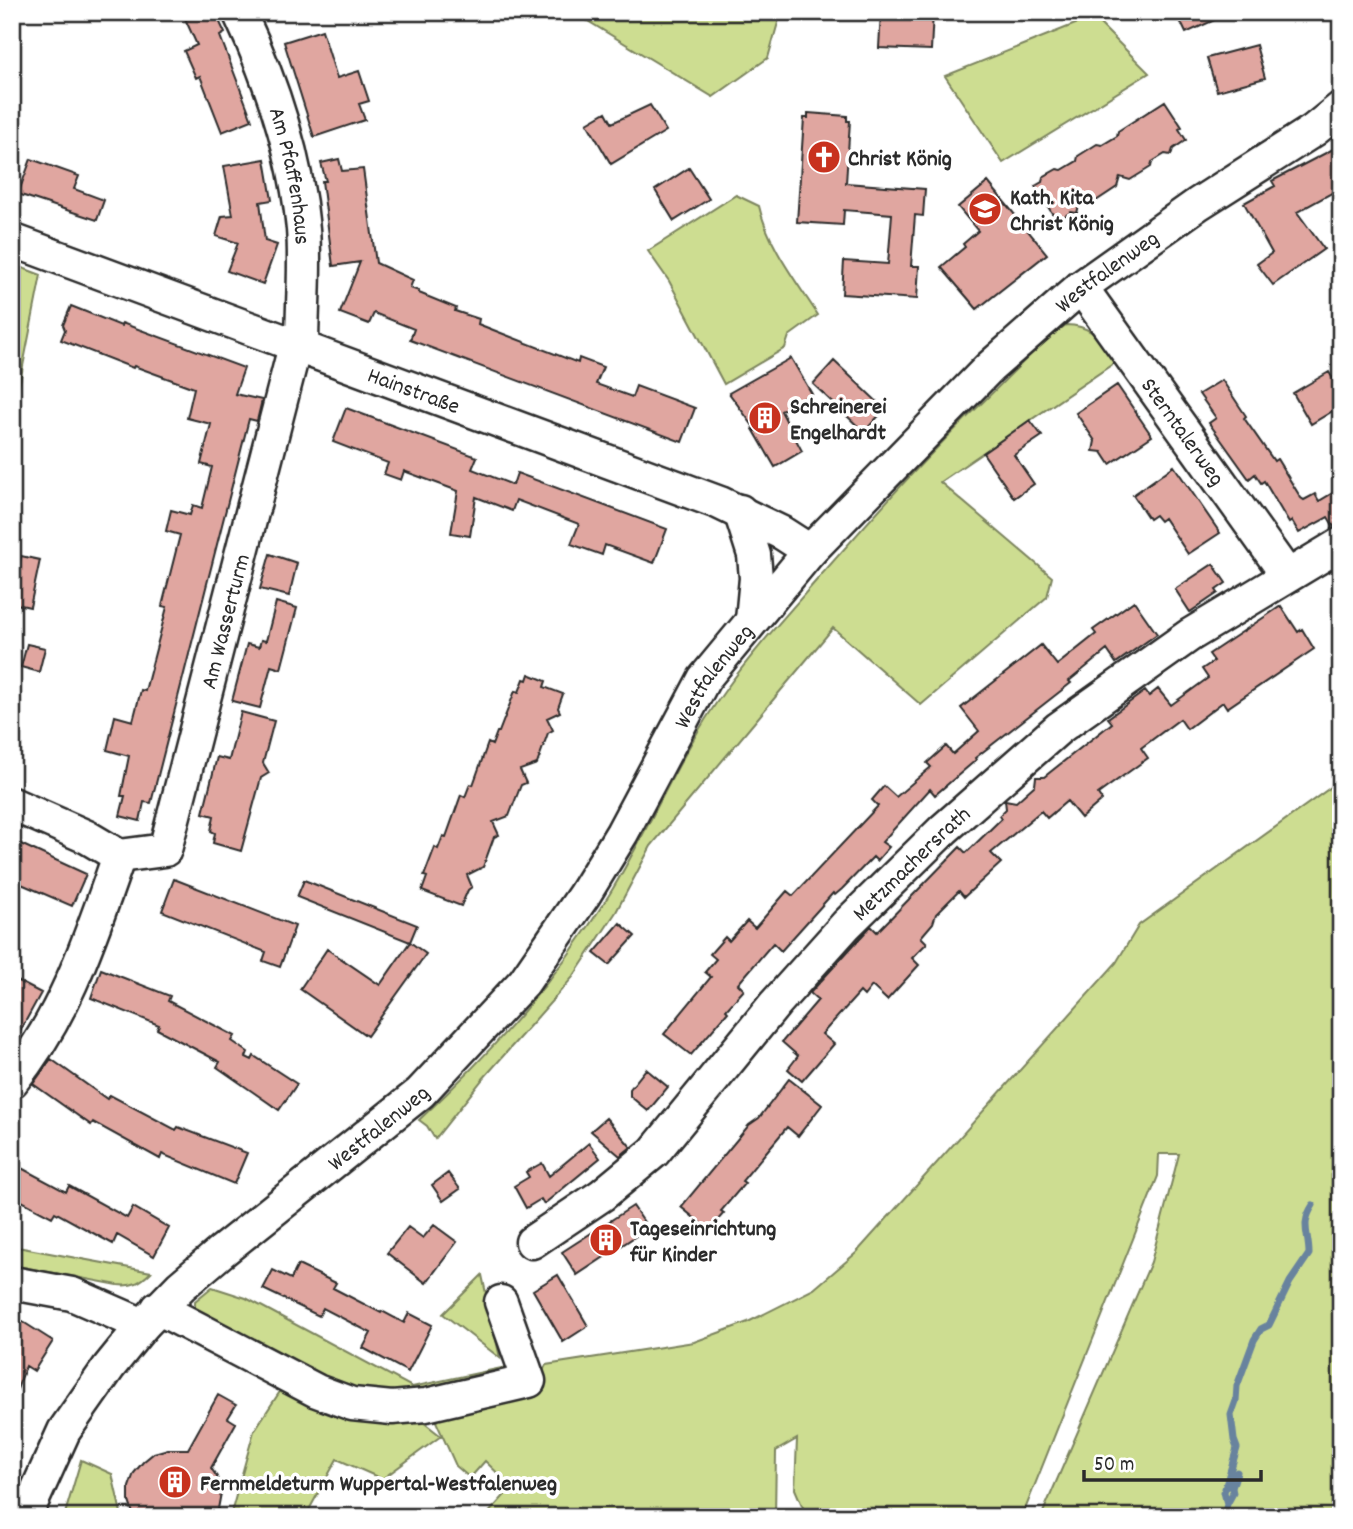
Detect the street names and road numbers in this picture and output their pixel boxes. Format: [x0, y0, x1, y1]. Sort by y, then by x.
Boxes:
street label: Am Pfaffenhaus [258, 104, 317, 246]
street label: Westfalenweg [1049, 224, 1167, 322]
street label: Hainstraße [362, 360, 464, 425]
street label: Sterntalerweg [1131, 372, 1231, 494]
street label: Am Wasserturm [194, 551, 261, 693]
street label: Westfalenweg [668, 618, 763, 735]
street label: Metzmachersrath [846, 800, 979, 930]
street label: Westfalenweg [322, 1079, 439, 1181]

